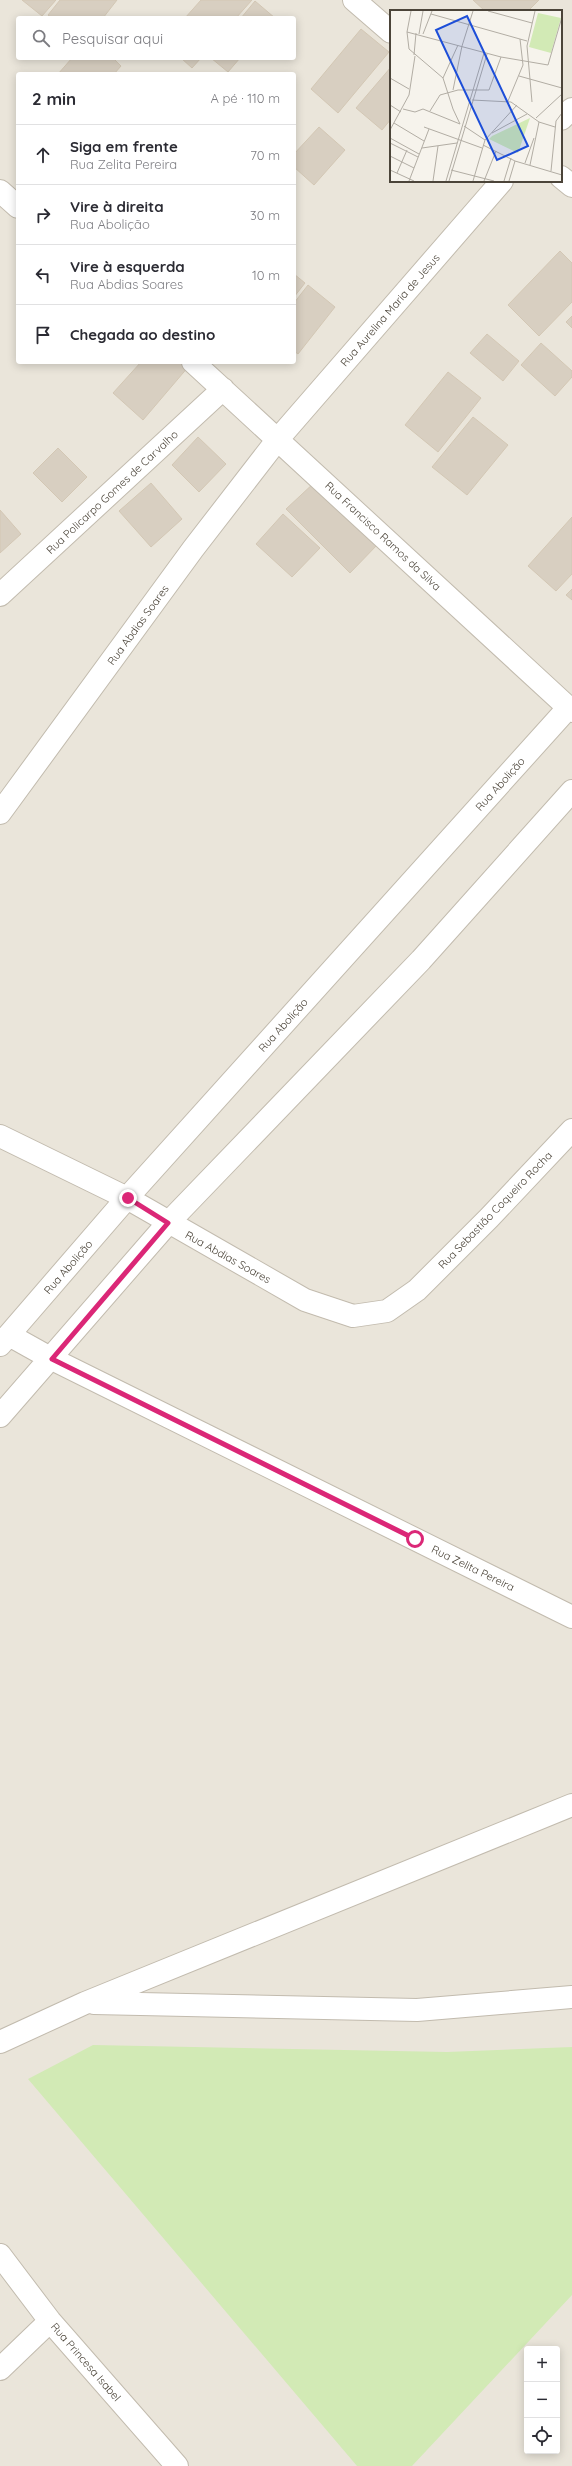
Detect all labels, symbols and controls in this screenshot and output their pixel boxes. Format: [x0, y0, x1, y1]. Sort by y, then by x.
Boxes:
inset map [390, 10, 562, 182]
search box [16, 16, 296, 60]
icon: search [30, 27, 52, 49]
text: Pesquisar aqui [62, 29, 163, 48]
text: 2 min [32, 88, 76, 109]
text: A pé · 110 m [210, 90, 280, 106]
text: Siga em frente [70, 137, 178, 156]
icon: ahead [32, 144, 54, 166]
text: 70 m [250, 147, 280, 163]
text: Rua Zelita Pereira [70, 156, 177, 172]
text: Vire à direita [70, 197, 164, 216]
icon: right [32, 204, 54, 226]
text: 30 m [250, 207, 280, 223]
text: Rua Abolição [70, 216, 150, 232]
street label: Rua Aurelina Maria de Jesus [337, 251, 443, 369]
text: Vire à esquerda [70, 257, 185, 276]
icon: left [32, 264, 54, 286]
text: 10 m [252, 267, 280, 283]
text: Rua Abdias Soares [70, 276, 183, 292]
icon: arrive [32, 324, 54, 346]
text: Chegada ao destino [70, 325, 215, 344]
street label: Rua Policarpo Gomes de Carvalho [43, 427, 181, 557]
street label: Rua Francisco Ramos da Silva [322, 479, 444, 593]
street label: Rua Abdias Soares [104, 582, 172, 668]
street label: Rua Abolição [472, 754, 528, 814]
street label: Rua Abolição [255, 995, 311, 1055]
street label: Rua Sebastião Coqueiro Rocha [435, 1148, 555, 1272]
route end [119, 1189, 137, 1207]
street label: Rua Abdias Soares [183, 1228, 273, 1286]
street label: Rua Abolição [41, 1237, 96, 1297]
route start [406, 1530, 424, 1548]
street label: Rua Zelita Pereira [429, 1542, 517, 1594]
street label: Rua Princesa Isabel [48, 2320, 124, 2404]
map controls [524, 2346, 560, 2454]
button: + [524, 2346, 560, 2382]
button: − [524, 2382, 560, 2418]
button: locate [524, 2418, 560, 2454]

